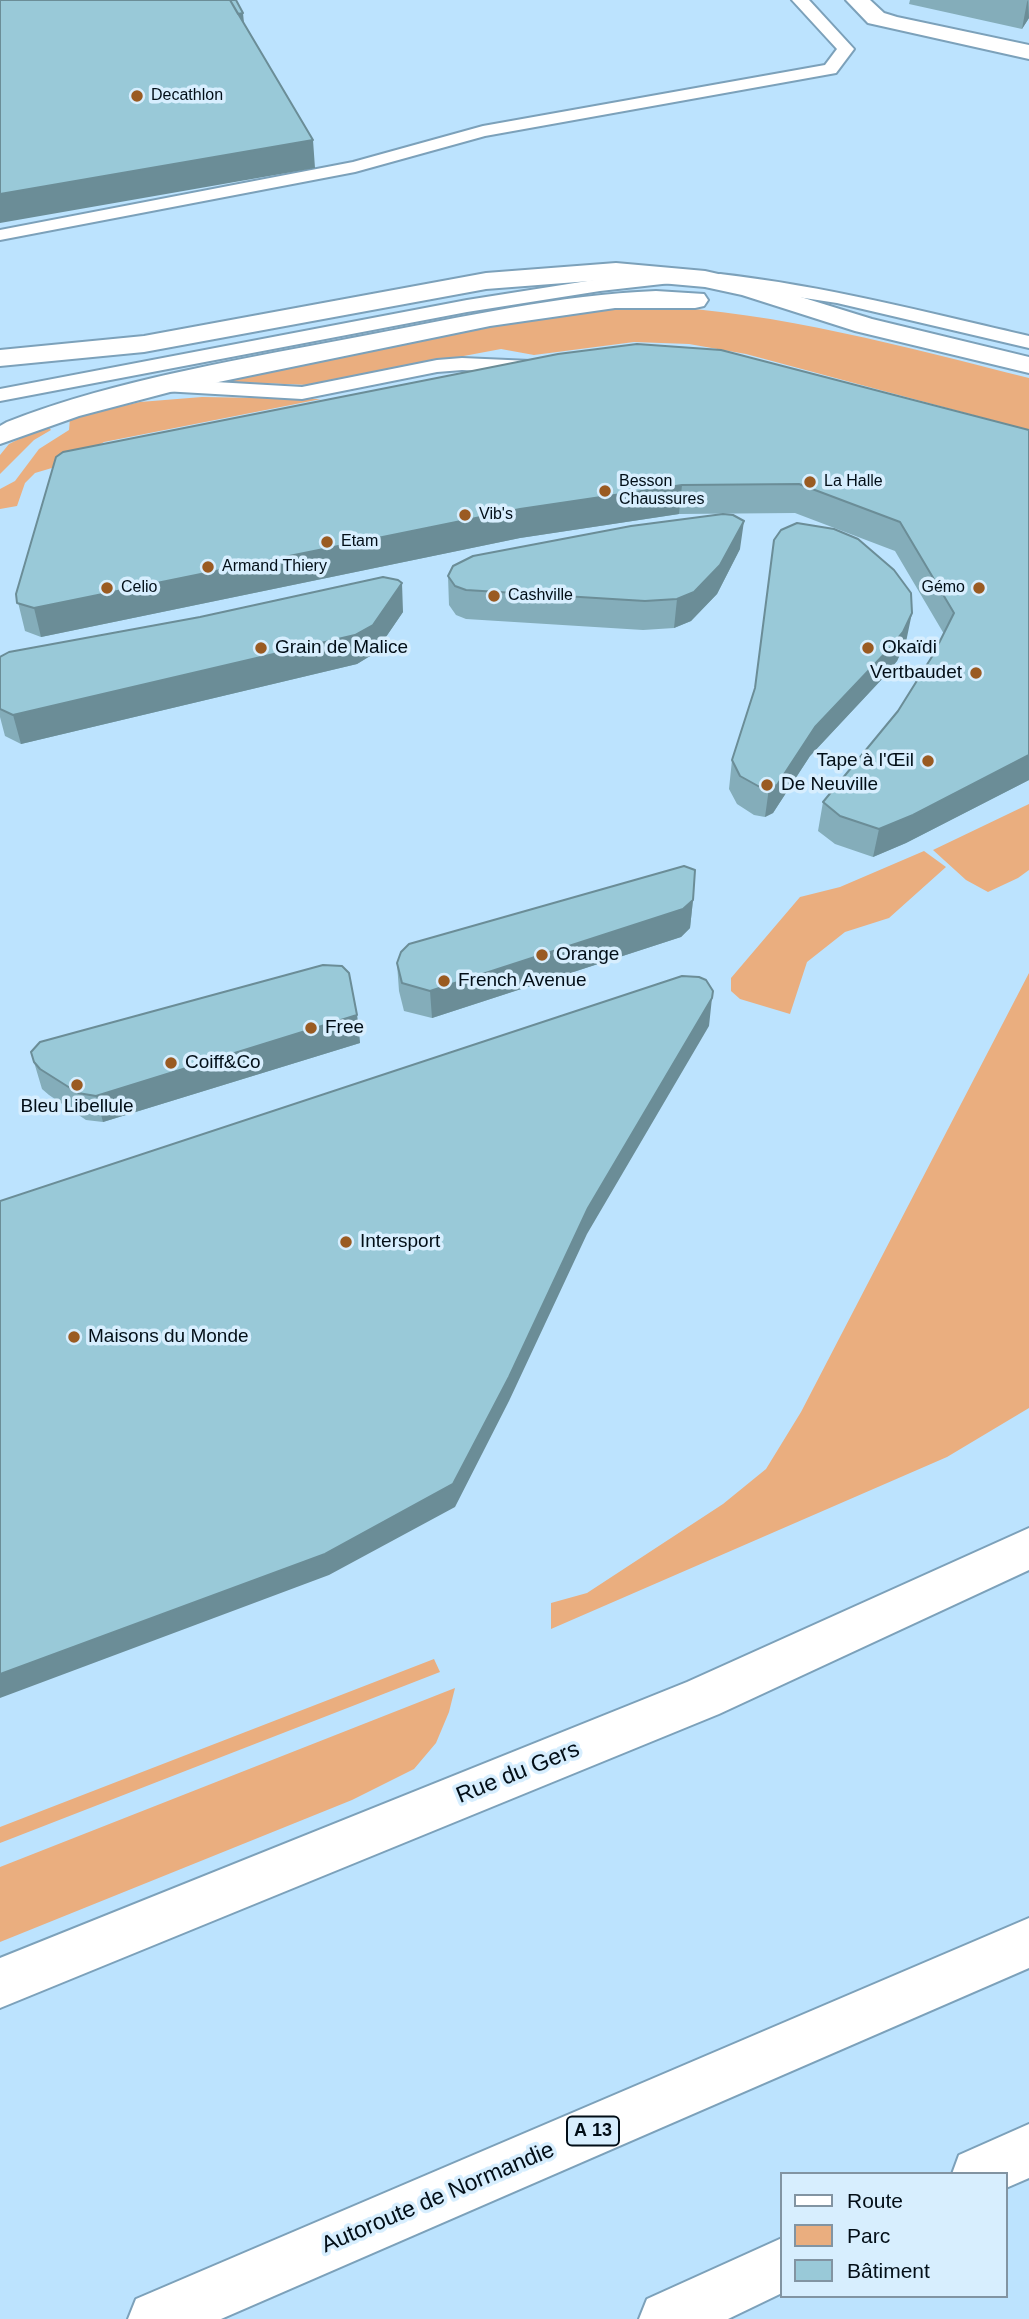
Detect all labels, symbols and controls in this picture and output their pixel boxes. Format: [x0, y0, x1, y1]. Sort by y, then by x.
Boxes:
place label: Decathlon [151, 86, 223, 106]
marker: Decathlon [129, 88, 145, 104]
place label: Besson Chaussures [619, 472, 704, 510]
place label: La Halle [824, 472, 883, 492]
marker: La Halle [802, 474, 818, 490]
marker: Besson Chaussures [597, 483, 613, 499]
place label: Vib's [479, 505, 513, 525]
marker: Vib's [457, 507, 473, 523]
place label: Etam [341, 532, 378, 552]
marker: Etam [319, 534, 335, 550]
place label: Armand Thiery [222, 557, 327, 577]
marker: Armand Thiery [200, 559, 216, 575]
place label: Celio [121, 578, 157, 598]
place label: Gémo [921, 578, 965, 598]
marker: Celio [99, 580, 115, 596]
marker: Gémo [971, 580, 987, 596]
place label: Cashville [508, 586, 573, 606]
marker: Cashville [486, 588, 502, 604]
place label: Grain de Malice [275, 637, 408, 659]
place label: Okaïdi [882, 637, 937, 659]
marker: Grain de Malice [253, 640, 269, 656]
marker: Okaïdi [860, 640, 876, 656]
place label: Vertbaudet [870, 662, 962, 684]
marker: Vertbaudet [968, 665, 984, 681]
place label: Tape à l'Œil [816, 750, 914, 772]
marker: Tape à l'Œil [920, 753, 936, 769]
place label: De Neuville [781, 774, 878, 796]
marker: De Neuville [759, 777, 775, 793]
place label: Orange [556, 944, 619, 966]
marker: Orange [534, 947, 550, 963]
place label: French Avenue [458, 970, 587, 992]
marker: French Avenue [436, 973, 452, 989]
place label: Free [325, 1017, 364, 1039]
marker: Free [303, 1020, 319, 1036]
place label: Coiff&Co [185, 1052, 261, 1074]
marker: Coiff&Co [163, 1055, 179, 1071]
marker: Bleu Libellule [69, 1077, 85, 1093]
place label: Bleu Libellule [20, 1096, 134, 1118]
place label: Intersport [360, 1231, 440, 1253]
marker: Intersport [338, 1234, 354, 1250]
place label: Maisons du Monde [88, 1326, 249, 1348]
marker: Maisons du Monde [66, 1329, 82, 1345]
street label: Rue du Gers [452, 1736, 584, 1810]
road number: A 13 [567, 2116, 619, 2146]
street label: Autoroute de Normandie [317, 2136, 559, 2260]
legend [780, 2172, 1008, 2298]
text: Route [847, 2189, 903, 2212]
text: Parc [847, 2224, 890, 2247]
text: Bâtiment [847, 2259, 930, 2282]

